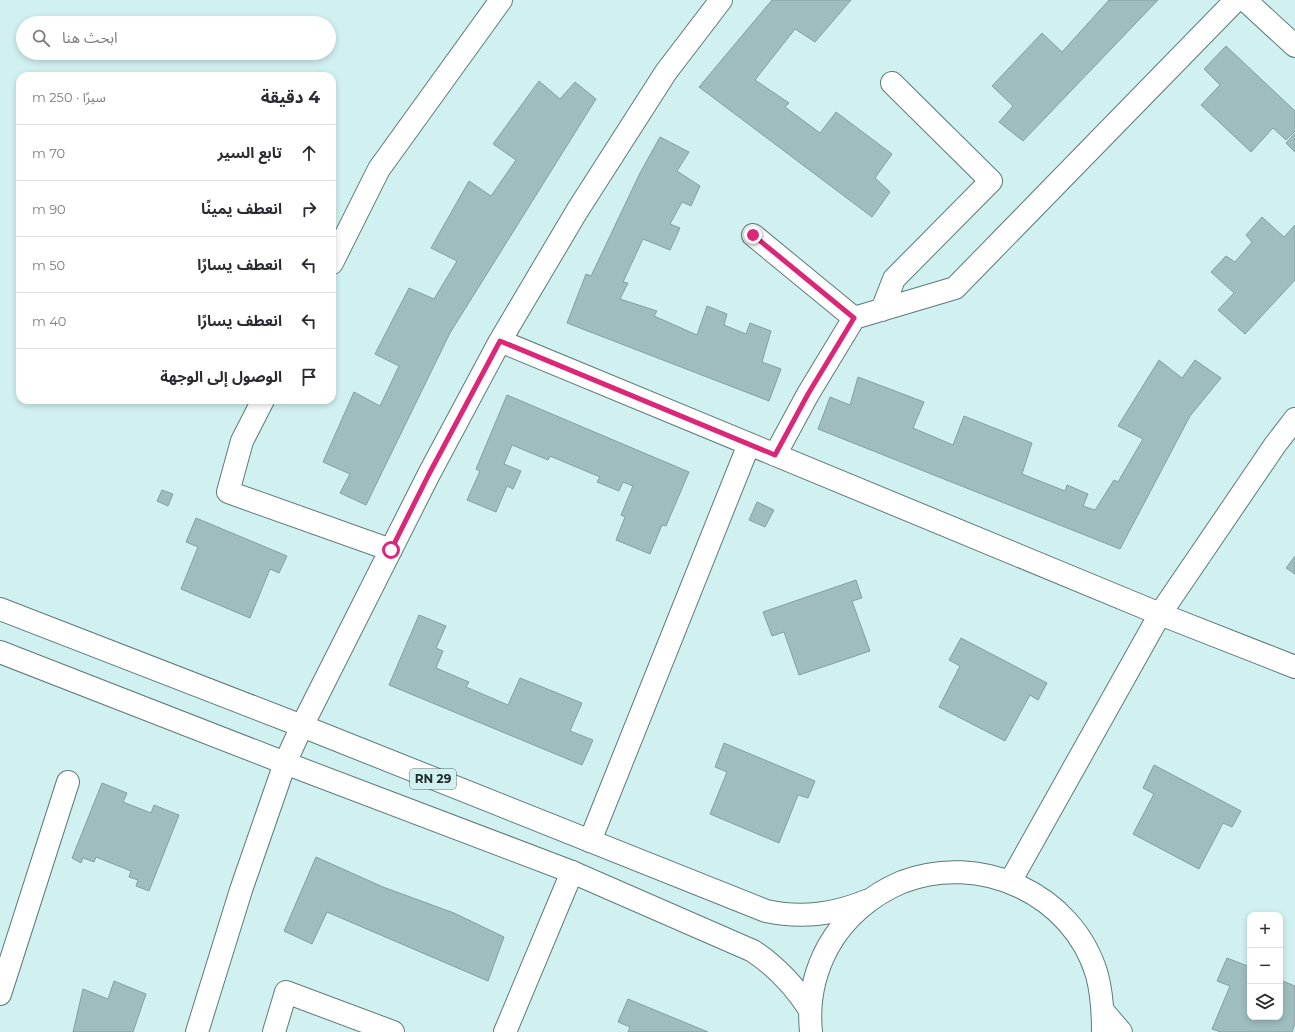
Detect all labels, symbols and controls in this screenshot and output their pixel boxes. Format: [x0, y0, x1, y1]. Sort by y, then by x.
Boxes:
search box [16, 16, 336, 60]
icon: search [30, 27, 52, 49]
text: ابحث هنا [62, 28, 118, 47]
text: 4 دقيقة [261, 87, 320, 107]
text: سيرًا · 250 m [32, 89, 106, 105]
icon: ahead [298, 142, 320, 164]
text: تابع السير [218, 143, 282, 162]
text: 70 m [32, 145, 65, 161]
icon: right [298, 198, 320, 220]
text: انعطف يمينًا [201, 199, 282, 218]
text: 90 m [32, 201, 66, 217]
route end [744, 226, 762, 244]
icon: left [298, 254, 320, 276]
text: انعطف يسارًا [197, 255, 282, 274]
text: 50 m [32, 257, 65, 273]
icon: left [298, 310, 320, 332]
text: انعطف يسارًا [197, 311, 282, 330]
text: 40 m [32, 313, 66, 329]
icon: arrive [298, 366, 320, 388]
text: الوصول إلى الوجهة [160, 367, 282, 386]
route start [382, 541, 400, 559]
road number: RN 29 [410, 769, 456, 789]
map controls [1247, 912, 1283, 1020]
button: + [1247, 912, 1283, 948]
button: − [1247, 948, 1283, 984]
button: layers [1247, 984, 1283, 1020]

